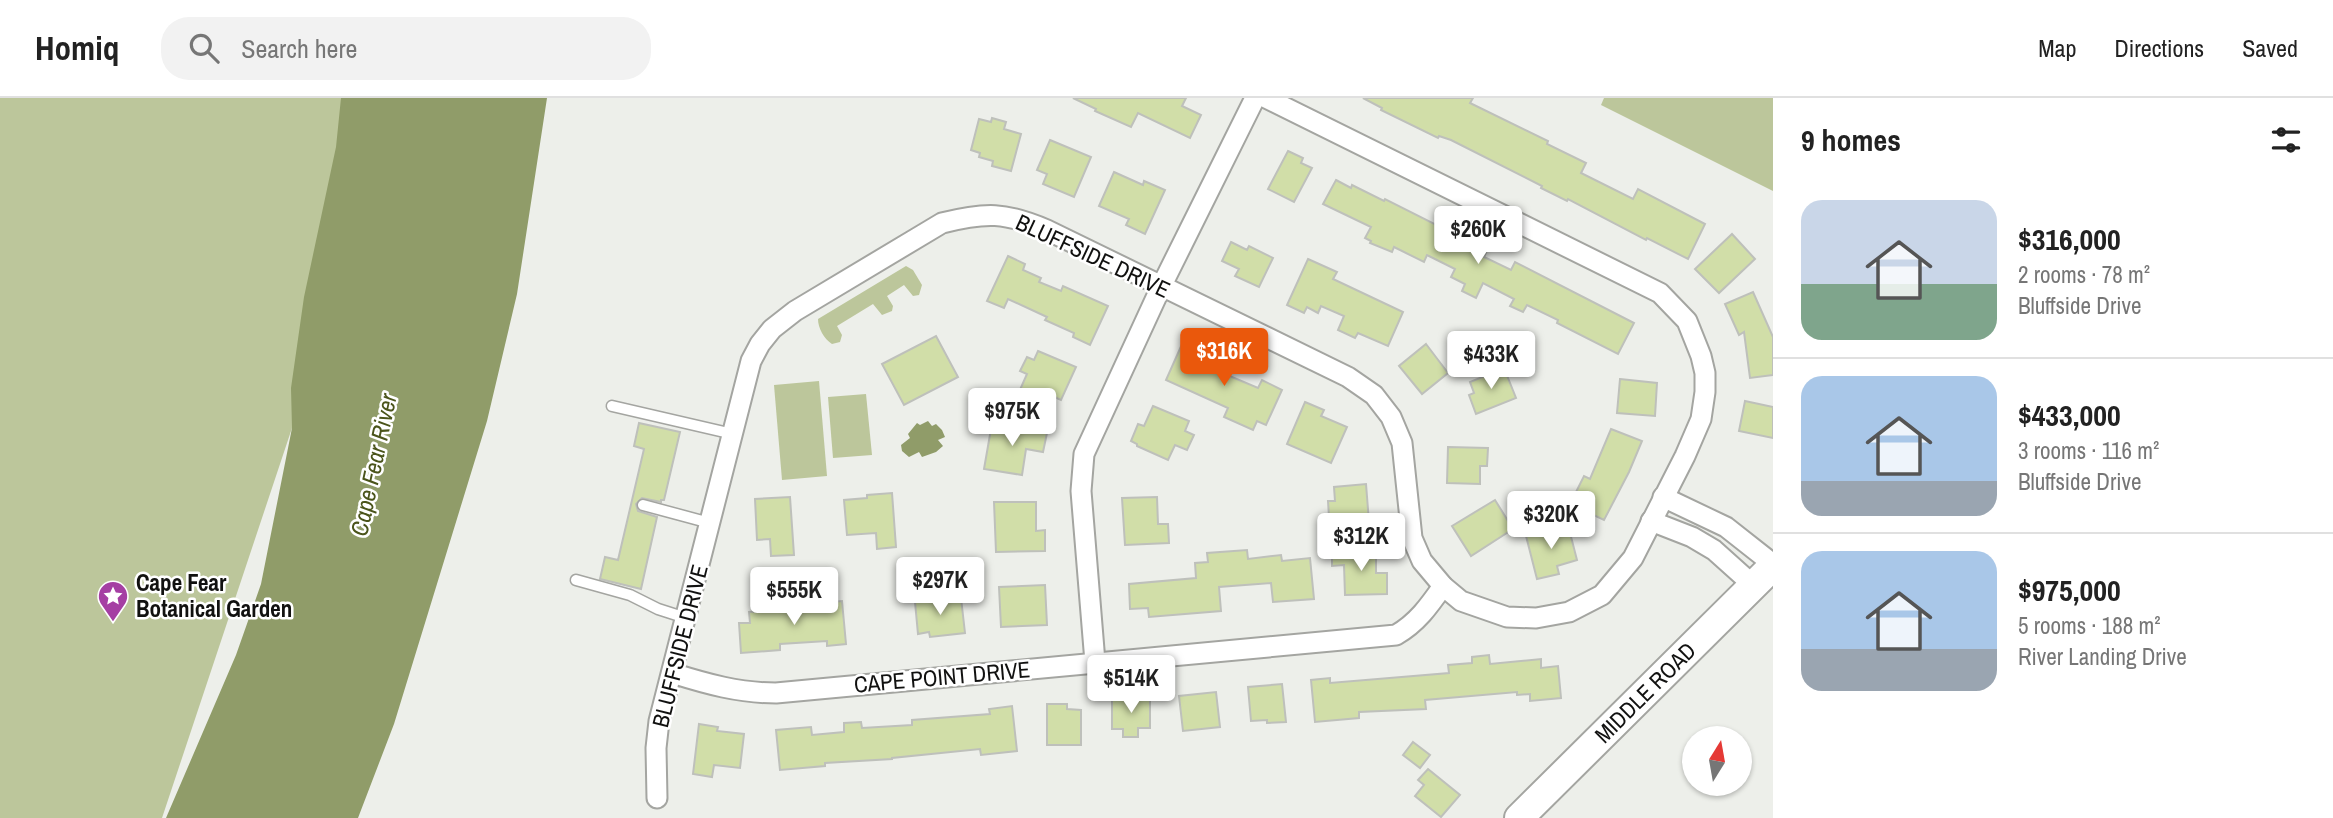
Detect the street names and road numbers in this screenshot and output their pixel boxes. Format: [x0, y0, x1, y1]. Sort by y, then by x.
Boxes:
street label: BLUFFSIDE DRIVE [1011, 206, 1175, 305]
street label: BLUFFSIDE DRIVE [644, 561, 715, 730]
street label: MIDDLE ROAD [1588, 635, 1702, 749]
street label: CAPE POINT DRIVE [853, 653, 1031, 700]

